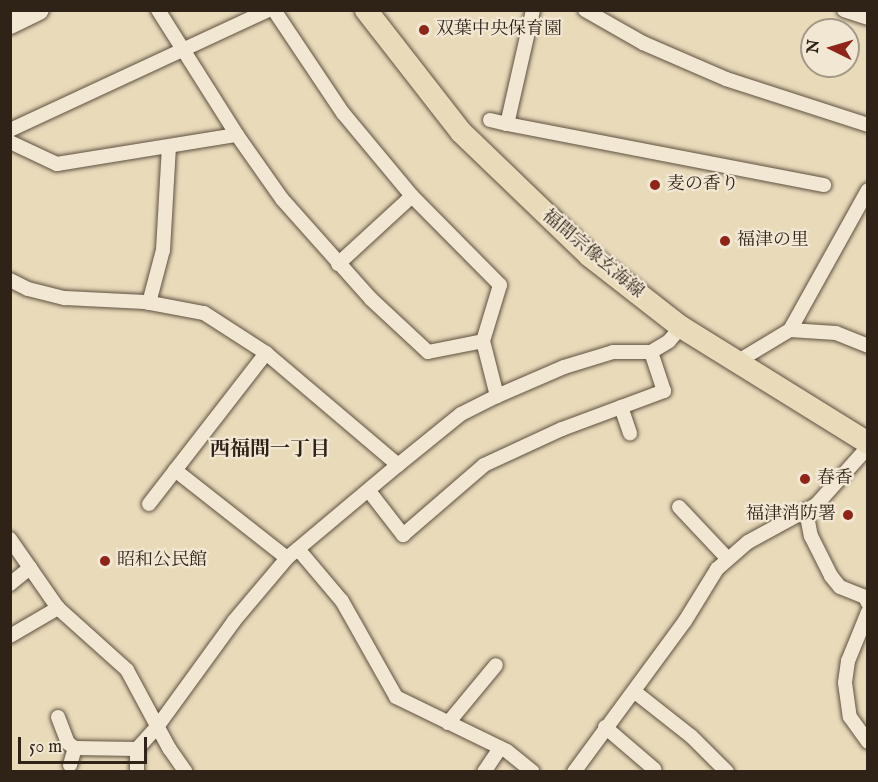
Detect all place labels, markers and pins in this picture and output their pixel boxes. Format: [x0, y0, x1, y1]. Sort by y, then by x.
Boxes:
place label: 双葉中央保育園 [436, 19, 562, 41]
marker: 双葉中央保育園 [417, 23, 431, 37]
place label: 麦の香り [667, 174, 739, 196]
marker: 麦の香り [648, 178, 662, 192]
place label: 福津の里 [737, 230, 809, 252]
marker: 福津の里 [718, 234, 732, 248]
place label: 春香 [817, 468, 853, 490]
marker: 春香 [798, 472, 812, 486]
place label: 福津消防署 [746, 504, 836, 526]
marker: 福津消防署 [841, 508, 855, 522]
place label: 昭和公民館 [117, 550, 207, 572]
marker: 昭和公民館 [98, 554, 112, 568]

